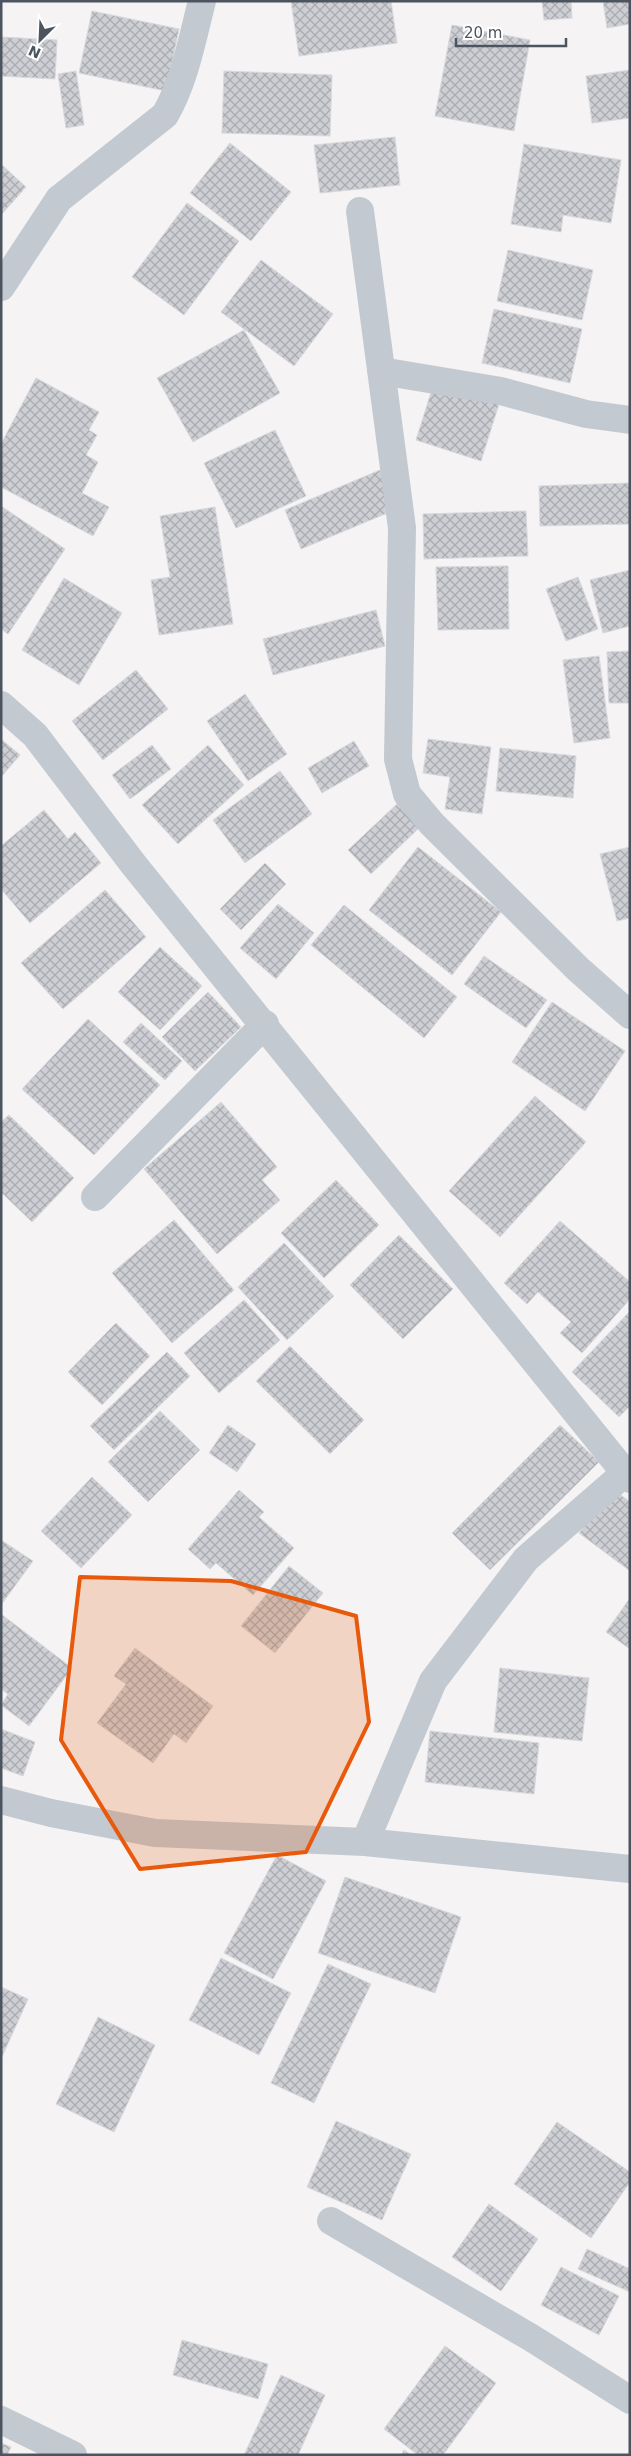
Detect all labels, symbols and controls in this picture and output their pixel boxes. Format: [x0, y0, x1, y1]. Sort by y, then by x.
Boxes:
north arrow [15, 15, 65, 65]
scale bar [456, 15, 566, 47]
text: 20 m [464, 24, 502, 42]
text: N [26, 42, 43, 62]

